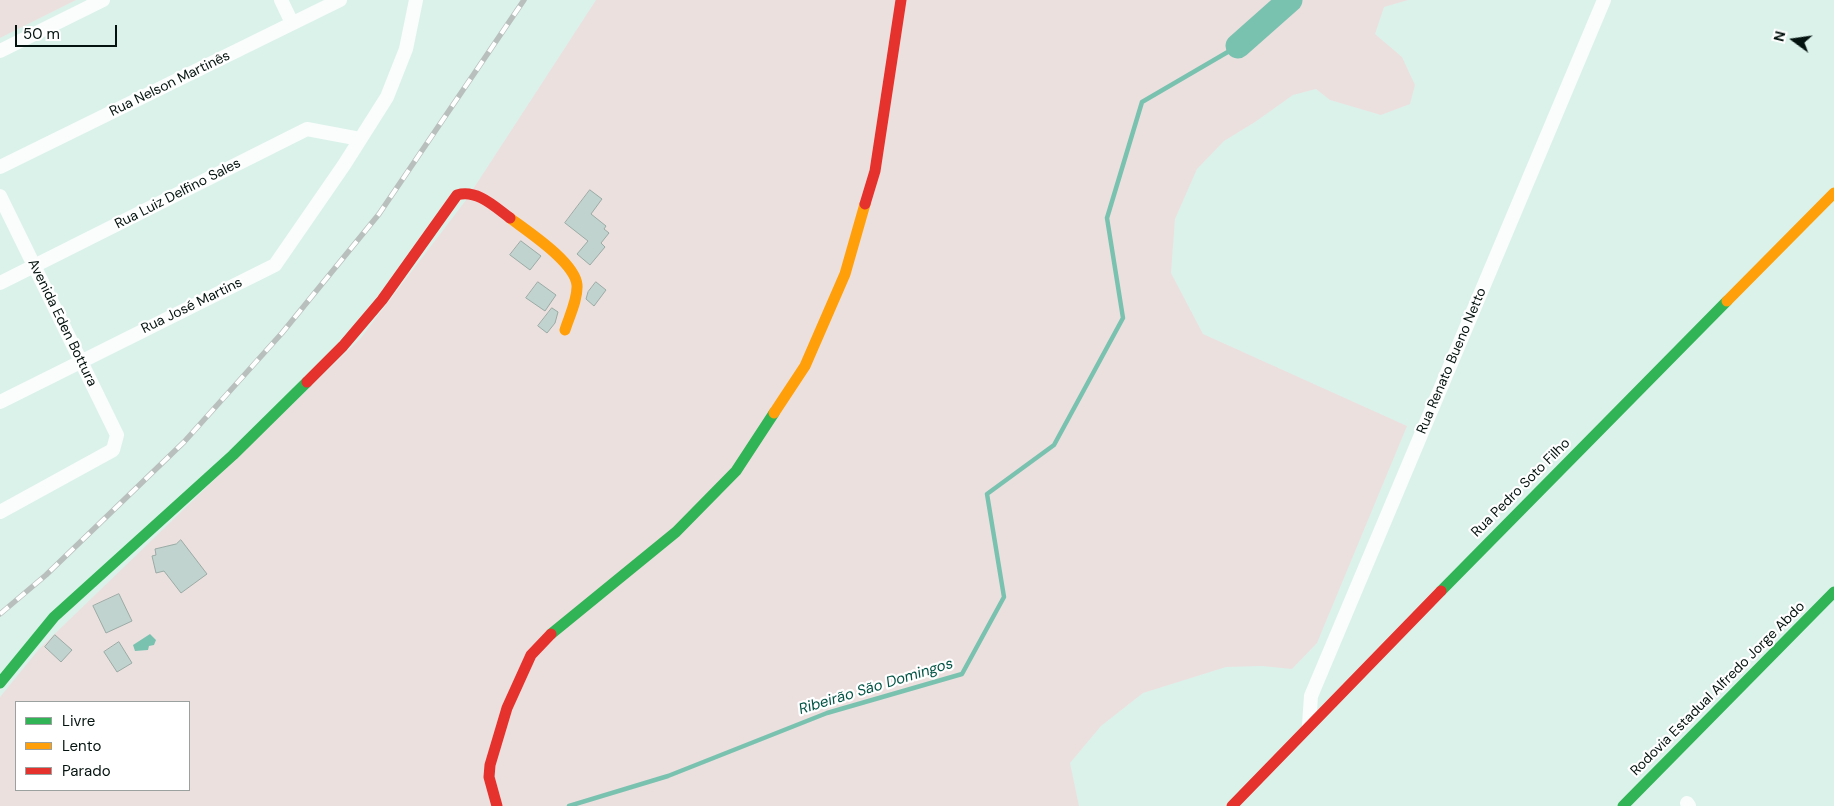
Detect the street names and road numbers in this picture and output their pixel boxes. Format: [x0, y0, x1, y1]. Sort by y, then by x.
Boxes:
street label: Rua Nelson Martinês [107, 48, 233, 120]
street label: Rua Luiz Delfino Sales [112, 155, 244, 233]
street label: Avenida Eden Bottura [24, 257, 100, 389]
street label: Rua José Martins [139, 274, 245, 338]
street label: Rua Renato Bueno Netto [1414, 285, 1490, 437]
street label: Rua Pedro Soto Filho [1468, 435, 1574, 541]
street label: Rodovia Estadual Alfredo Jorge Abdo [1627, 598, 1809, 780]

